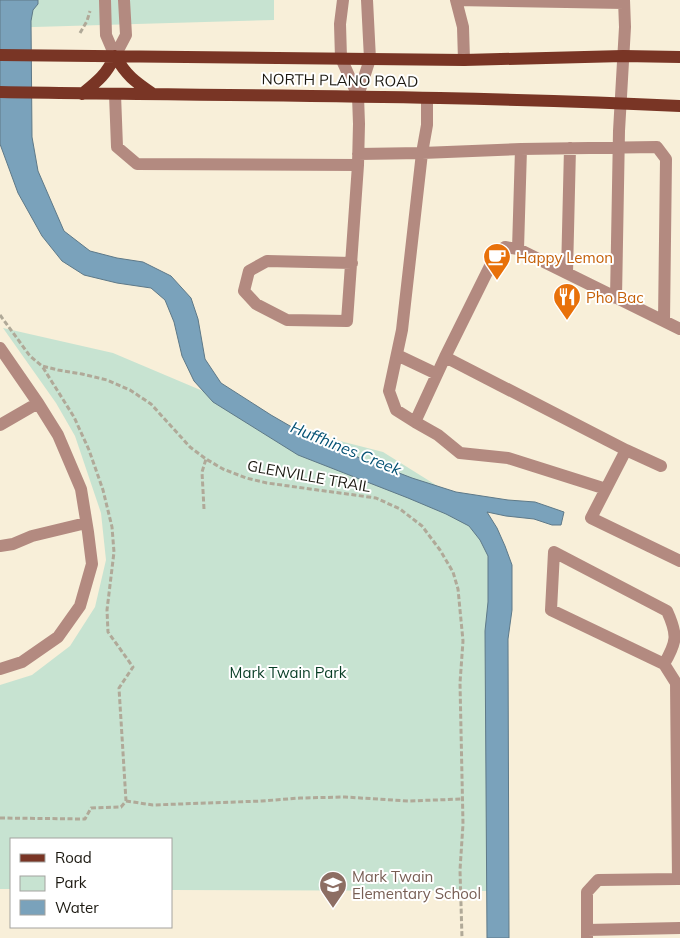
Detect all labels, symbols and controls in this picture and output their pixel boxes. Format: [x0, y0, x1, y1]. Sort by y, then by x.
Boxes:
street label: NORTH PLANO ROAD [262, 69, 418, 91]
cafe icon: Happy Lemon [482, 242, 512, 281]
place label: Happy Lemon [516, 248, 613, 267]
restaurant icon: Pho Bac [552, 282, 582, 321]
place label: Pho Bac [586, 288, 644, 307]
water label: Huffhines Creek [288, 417, 405, 480]
street label: GLENVILLE TRAIL [246, 456, 372, 496]
park label: Mark Twain Park [230, 663, 347, 682]
legend [10, 838, 172, 928]
text: Road [55, 848, 92, 867]
place label: Mark Twain Elementary School [352, 867, 481, 903]
school or university icon: Mark Twain Elementary School [318, 870, 348, 909]
text: Park [55, 873, 87, 892]
text: Water [55, 898, 99, 917]

